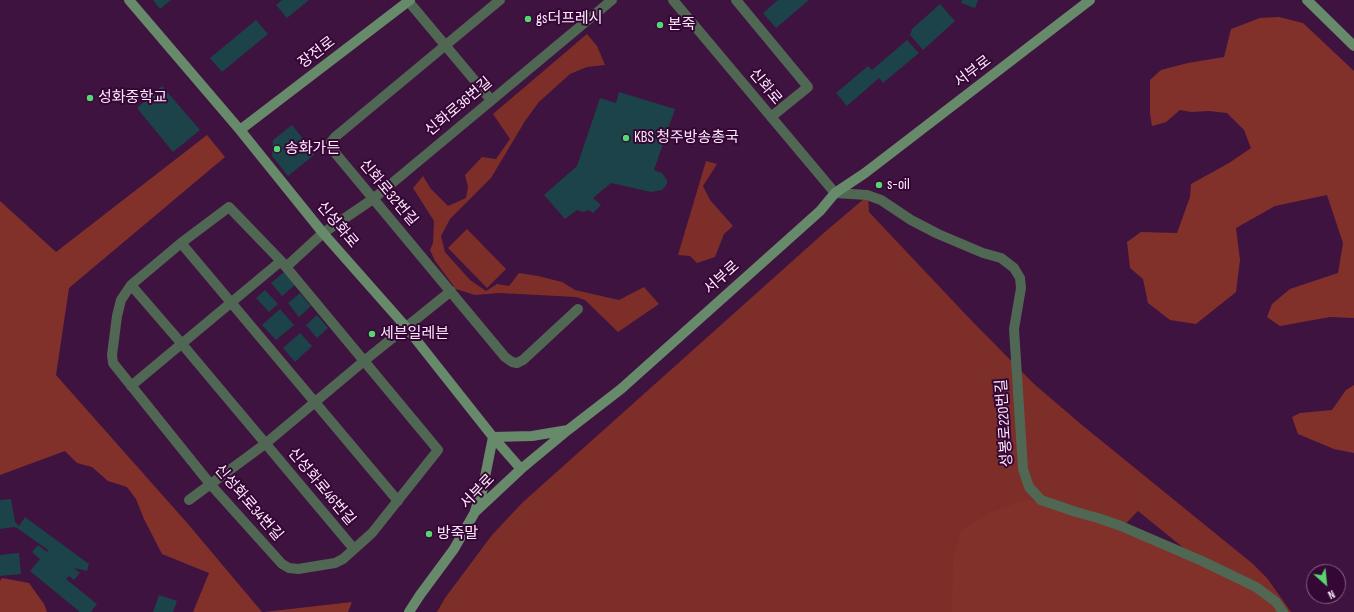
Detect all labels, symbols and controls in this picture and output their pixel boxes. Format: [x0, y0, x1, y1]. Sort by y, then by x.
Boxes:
place label: gs더프레시 [536, 10, 603, 28]
marker: gs더프레시 [523, 14, 533, 24]
place label: 본죽 [668, 16, 696, 34]
marker: 본죽 [655, 20, 665, 30]
street label: 장전로 [295, 33, 339, 73]
street label: 서부로 [951, 52, 995, 92]
street label: 신화로 [745, 65, 785, 109]
street label: 신화로36번길 [422, 74, 496, 140]
place label: 성화중학교 [98, 89, 167, 107]
marker: 성화중학교 [85, 93, 95, 103]
place label: KBS 청주방송총국 [634, 129, 739, 147]
marker: KBS 청주방송총국 [621, 133, 631, 143]
place label: 송화가든 [285, 140, 340, 158]
marker: 송화가든 [272, 144, 282, 154]
street label: 신화로32번길 [355, 156, 421, 230]
place label: s-oil [887, 176, 910, 194]
marker: s-oil [874, 180, 884, 190]
street label: 신성화로 [312, 198, 362, 252]
street label: 서부로 [701, 257, 743, 299]
place label: 세븐일레븐 [380, 325, 449, 343]
marker: 세븐일레븐 [367, 329, 377, 339]
street label: 성봉로220번길 [993, 378, 1017, 468]
street label: 신성화로46번길 [283, 445, 359, 529]
street label: 신성화로34번길 [210, 461, 286, 545]
street label: 서부로 [457, 471, 499, 513]
place label: 방죽말 [437, 525, 478, 543]
marker: 방죽말 [424, 529, 434, 539]
north arrow [1306, 564, 1346, 604]
text: N [1326, 587, 1337, 601]

